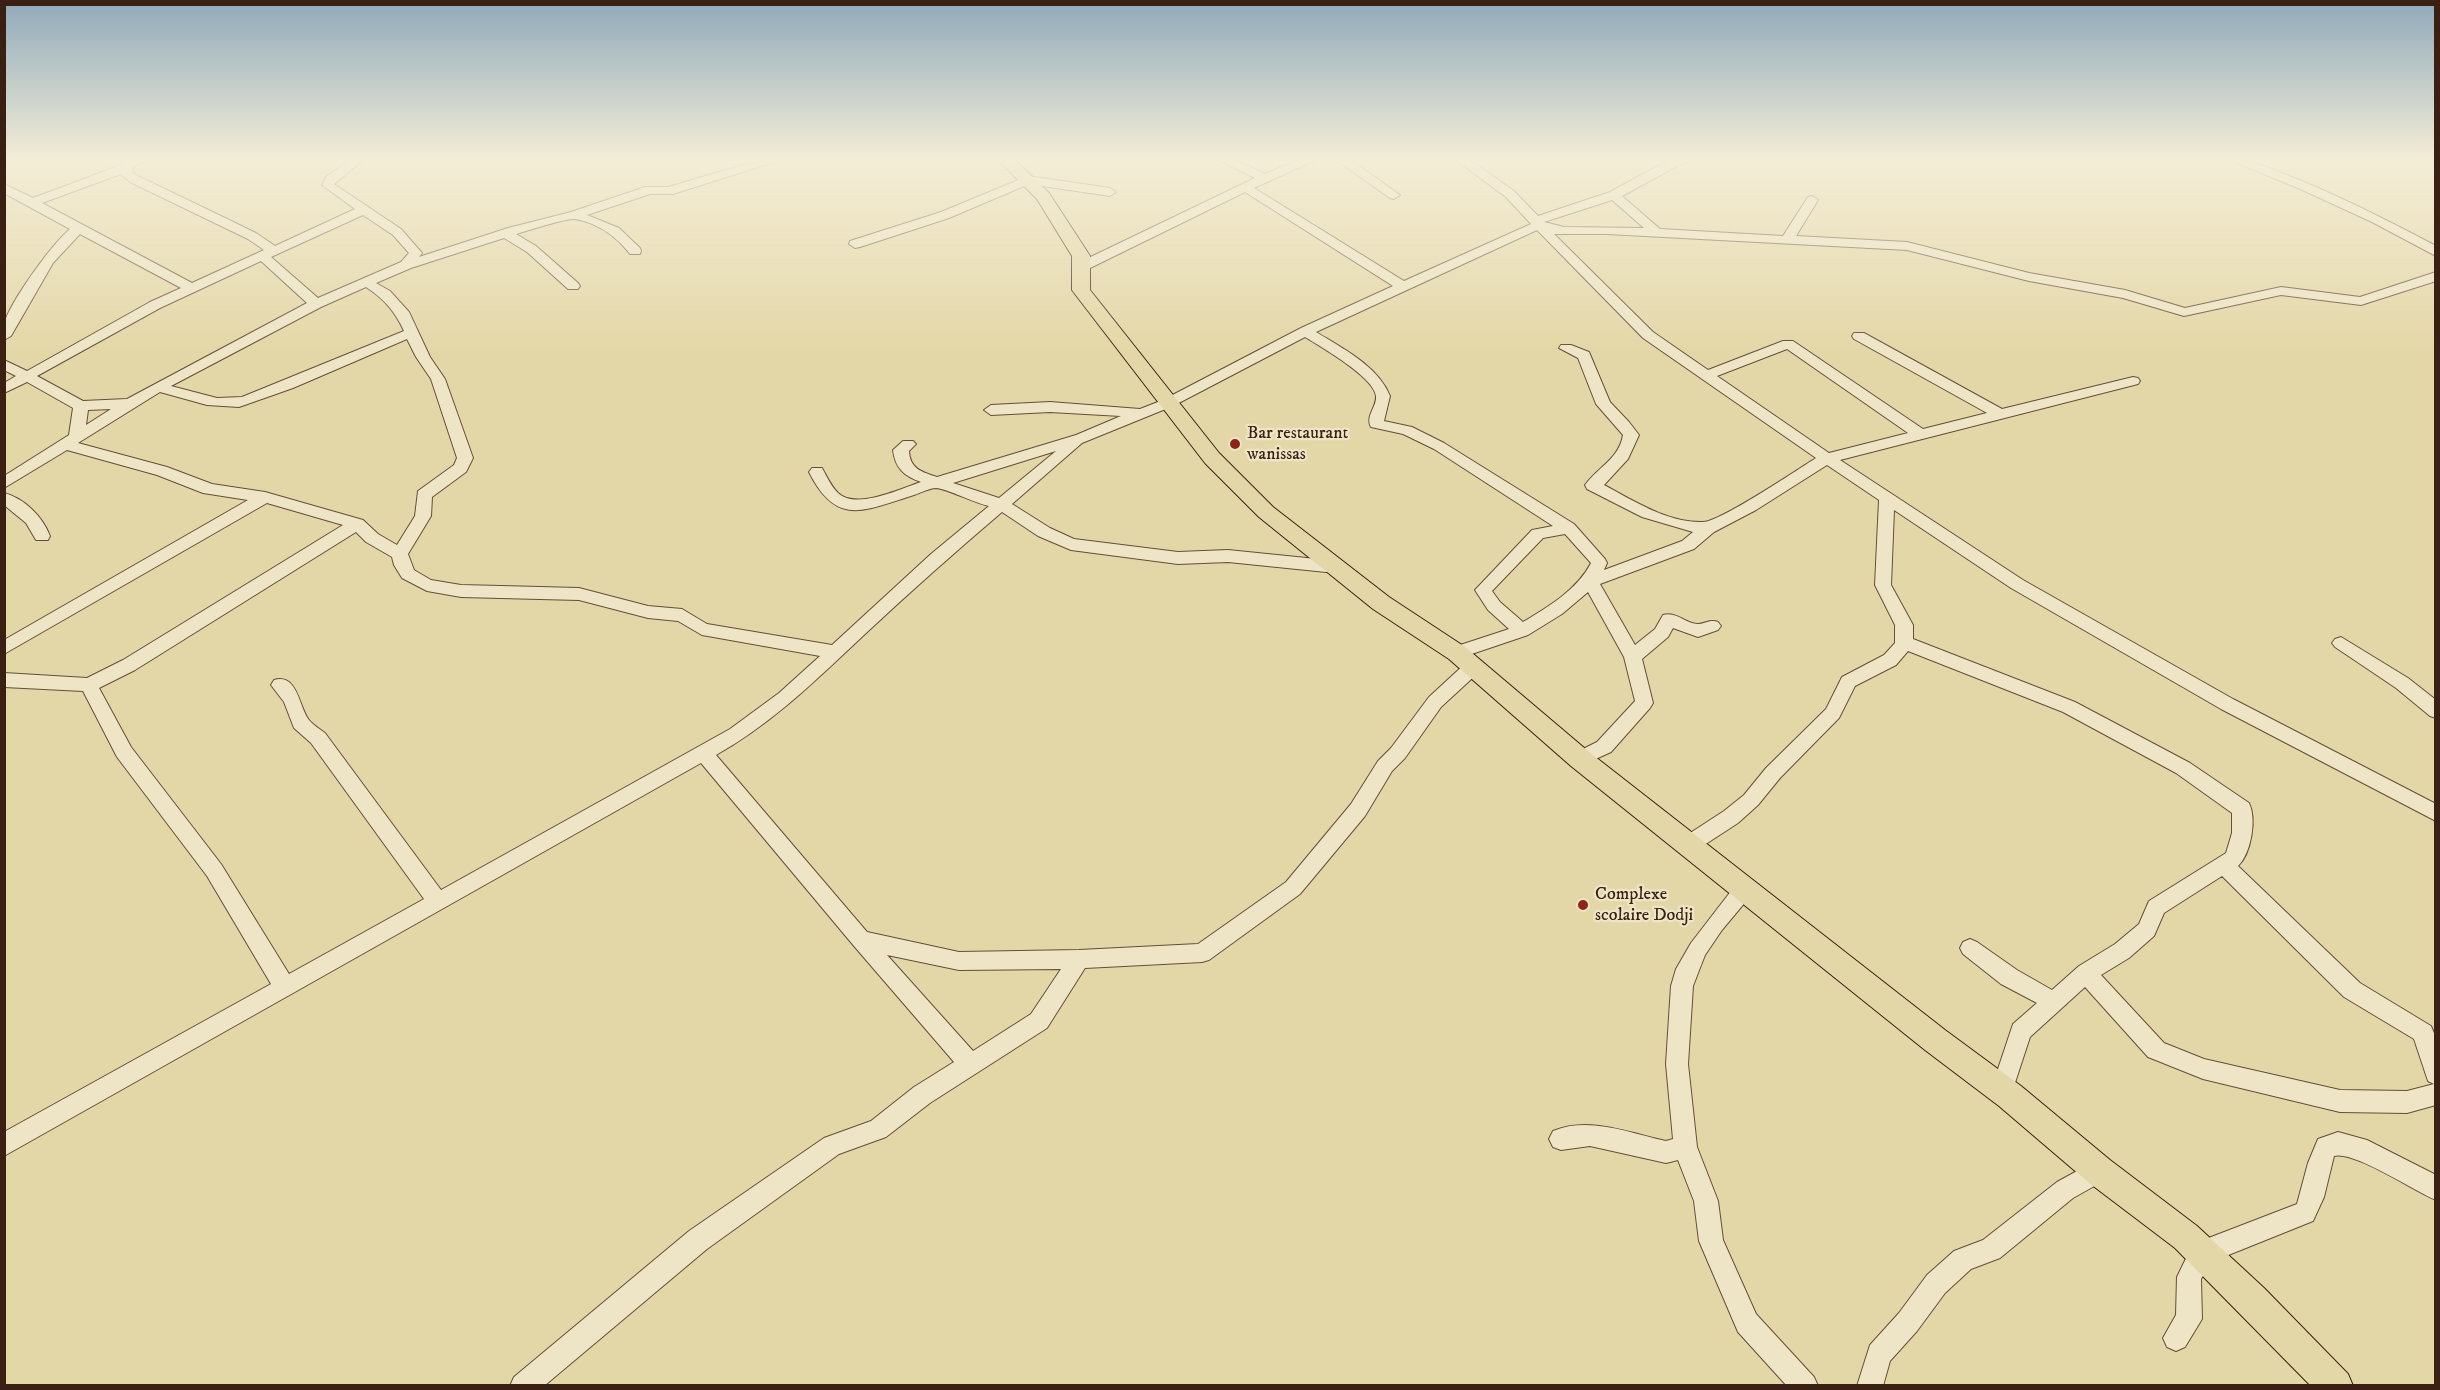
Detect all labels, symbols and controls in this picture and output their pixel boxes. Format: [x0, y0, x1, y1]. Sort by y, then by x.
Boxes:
place label: Bar restaurant wanissas [1247, 423, 1348, 466]
marker: Bar restaurant wanissas [1228, 437, 1242, 451]
place label: Complexe scolaire Dodji [1595, 884, 1693, 926]
marker: Complexe scolaire Dodji [1576, 898, 1590, 912]

